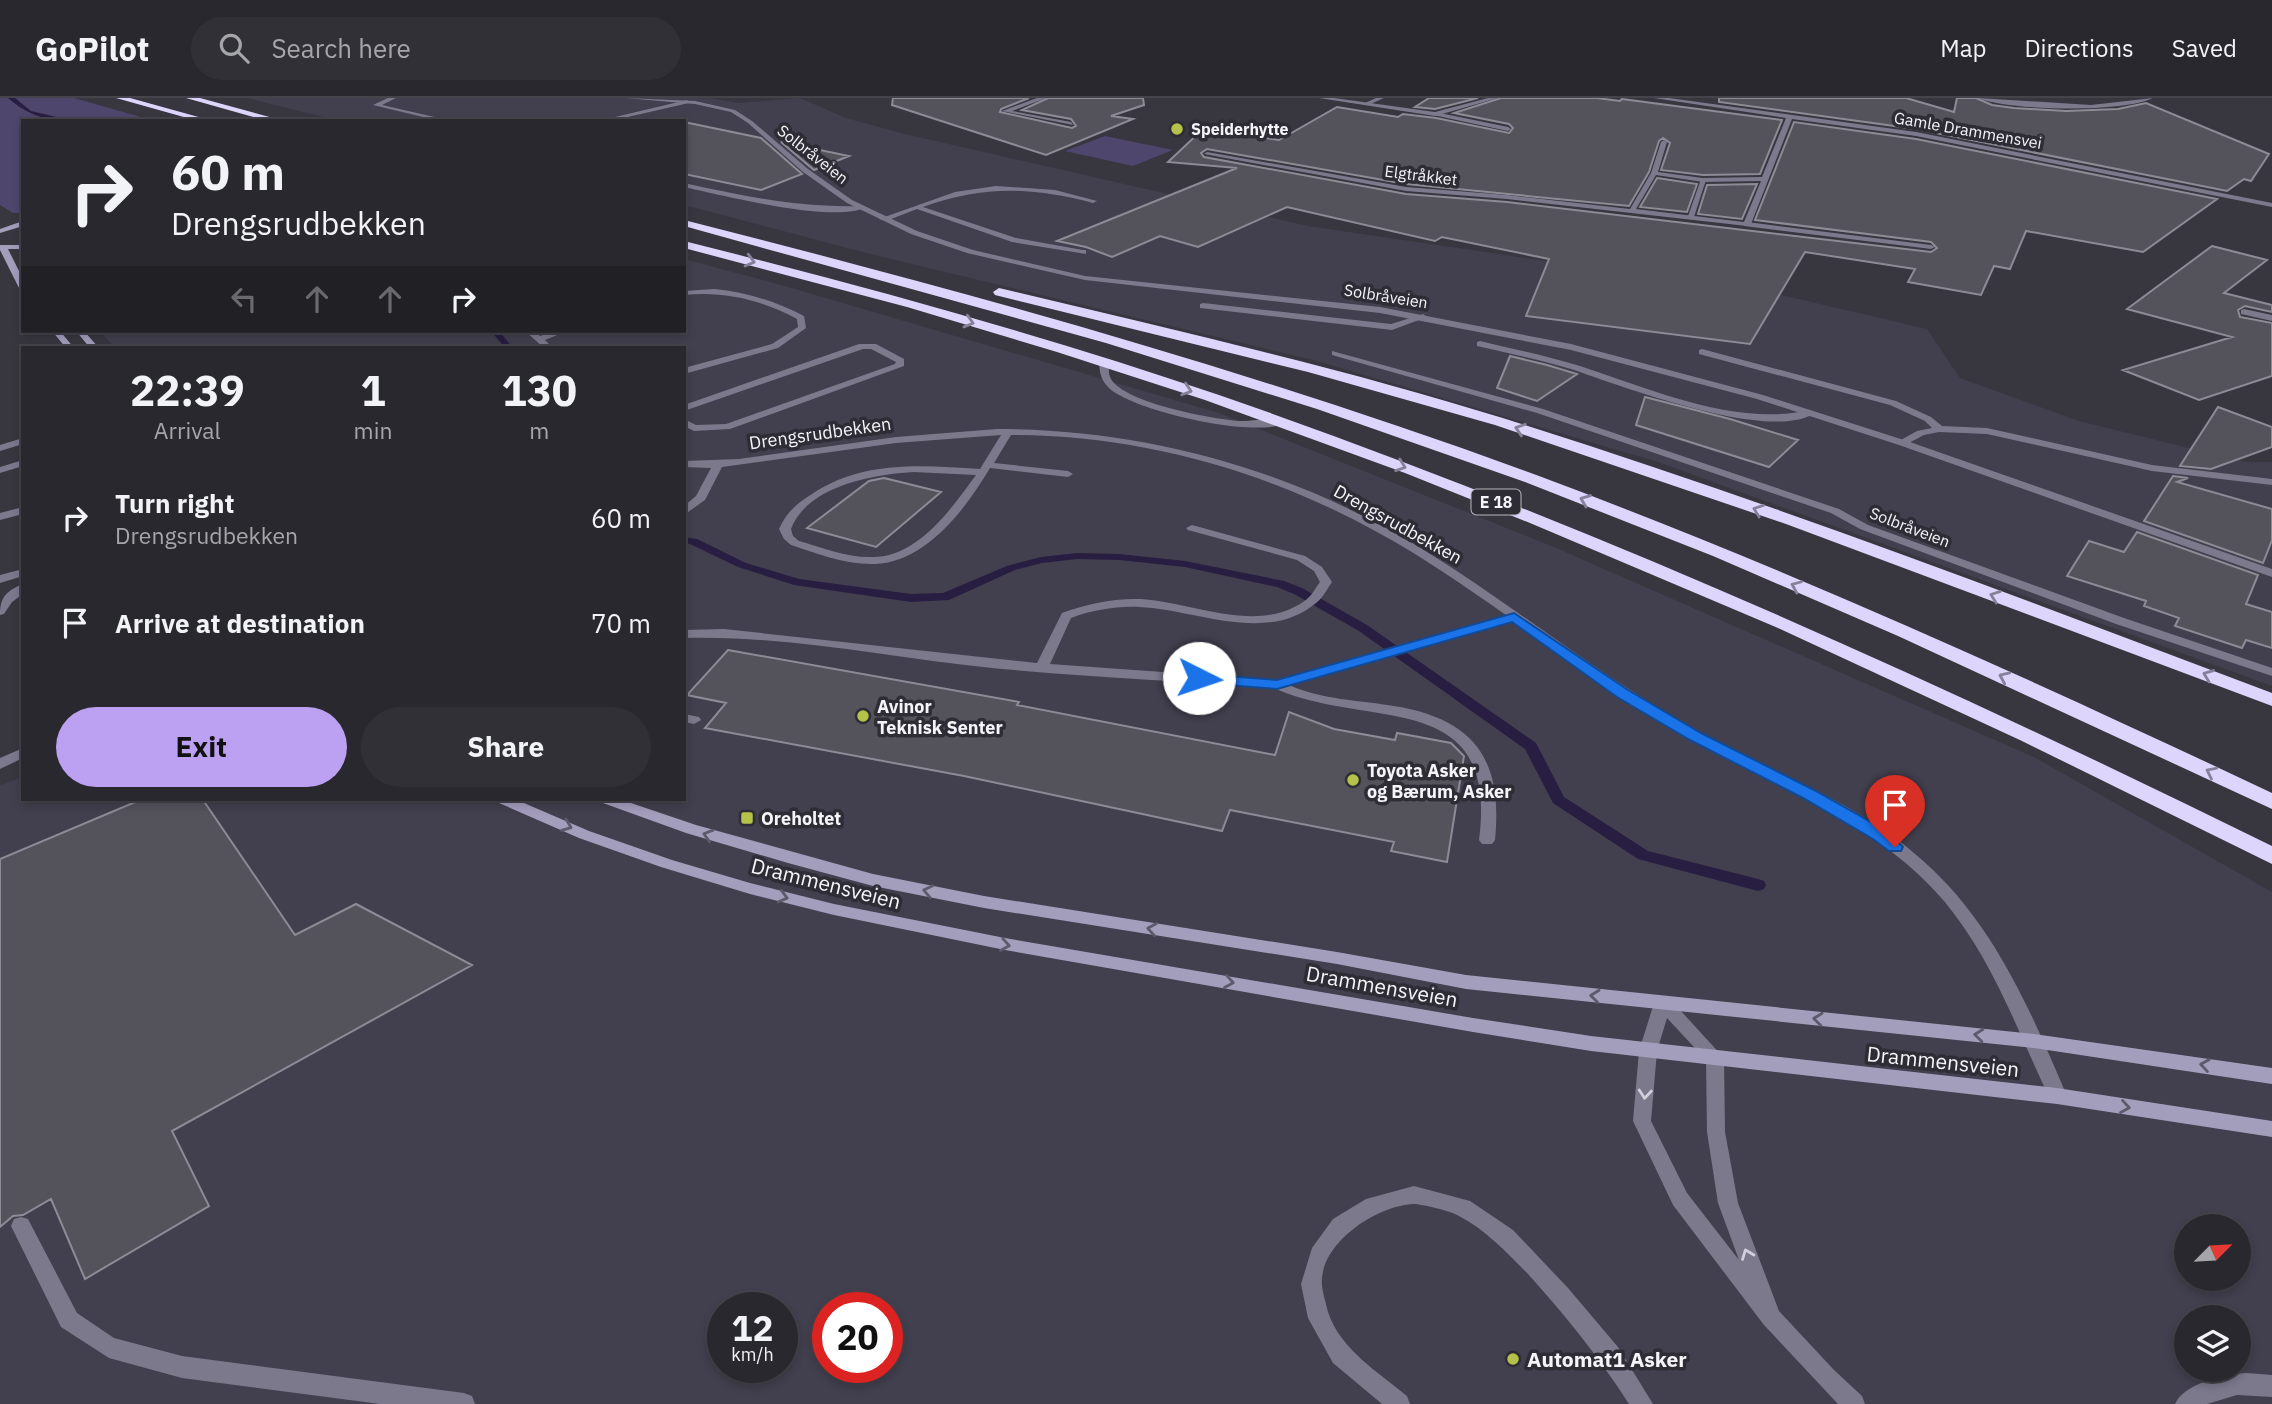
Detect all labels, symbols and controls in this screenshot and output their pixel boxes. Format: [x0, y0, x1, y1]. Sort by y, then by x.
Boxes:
search box [191, 17, 681, 80]
text: GoPilot [35, 27, 149, 70]
icon: search [215, 29, 253, 67]
text: Search here [271, 31, 411, 65]
text: Map [1940, 32, 1986, 64]
text: Directions [2024, 32, 2134, 64]
text: Saved [2172, 32, 2237, 64]
street label: Gamle Drammensvei [1893, 107, 2043, 153]
place label: Speiderhytte [1191, 119, 1289, 139]
street label: Solbråveien [774, 120, 852, 188]
marker: Speiderhytte [1169, 121, 1185, 137]
text: 60 m [171, 140, 285, 203]
icon: right [56, 147, 147, 238]
street label: Elgtråkket [1384, 161, 1458, 189]
text: Drengsrudbekken [171, 202, 426, 244]
one-way arrow [744, 253, 756, 267]
icon: left [225, 280, 263, 318]
icon: ahead [298, 280, 336, 318]
icon: ahead [371, 280, 409, 318]
icon: right [444, 280, 482, 318]
street label: Solbråveien [1343, 280, 1429, 312]
one-way arrow [963, 314, 975, 329]
text: 22:39 [130, 363, 245, 418]
text: 1 [360, 363, 386, 418]
text: 130 [501, 363, 577, 418]
one-way arrow [1180, 381, 1192, 396]
street label: Drengsrudbekken [747, 412, 893, 454]
text: Arrival [154, 415, 221, 445]
text: min [354, 415, 392, 445]
text: m [529, 415, 549, 445]
one-way arrow [1514, 422, 1526, 437]
one-way arrow [1394, 458, 1406, 472]
street label: Drengsrudbekken [1330, 479, 1466, 569]
text: Turn right [115, 486, 234, 520]
road number: E 18 [1472, 490, 1520, 514]
one-way arrow [1579, 495, 1591, 509]
icon: right [56, 499, 94, 537]
text: 60 m [591, 501, 651, 535]
street label: Solbråveien [1867, 503, 1953, 551]
one-way arrow [1753, 504, 1765, 518]
text: Drengsrudbekken [115, 520, 298, 550]
one-way arrow [1790, 580, 1802, 594]
one-way arrow [1989, 590, 2001, 604]
icon: arrive [56, 604, 94, 642]
text: Arrive at destination [115, 606, 365, 640]
text: 70 m [591, 606, 651, 640]
position arrow [1162, 641, 1236, 715]
one-way arrow [2203, 670, 2215, 684]
one-way arrow [1999, 671, 2011, 685]
place label: Avinor Teknisk Senter [877, 695, 1003, 739]
button: Exit [56, 707, 347, 787]
button: Share [361, 707, 651, 787]
marker: Avinor Teknisk Senter [855, 708, 871, 724]
place label: Toyota Asker og Bærum, Asker [1367, 759, 1512, 803]
one-way arrow [2205, 766, 2218, 780]
marker: Toyota Asker og Bærum, Asker [1345, 772, 1361, 788]
pin [1865, 775, 1925, 847]
icon: arrive [1876, 786, 1914, 824]
place label: Oreholtet [761, 807, 841, 830]
marker: Oreholtet [739, 810, 755, 826]
one-way arrow [560, 817, 572, 831]
one-way arrow [702, 828, 714, 843]
street label: Drammensveien [748, 851, 904, 915]
one-way arrow [922, 884, 934, 899]
one-way arrow [776, 889, 788, 903]
one-way arrow [1146, 921, 1158, 936]
one-way arrow [999, 937, 1011, 952]
street label: Drammensveien [1304, 959, 1460, 1013]
one-way arrow [1223, 974, 1235, 989]
one-way arrow [1589, 989, 1600, 1004]
one-way arrow [1812, 1011, 1823, 1026]
one-way arrow [1973, 1028, 1984, 1043]
street label: Drammensveien [1865, 1039, 2021, 1083]
one-way arrow [2199, 1058, 2211, 1073]
one-way arrow [1637, 1088, 1652, 1100]
one-way arrow [2119, 1099, 2131, 1114]
north arrow [2174, 1214, 2250, 1292]
map controls [2174, 1214, 2251, 1382]
one-way arrow [1742, 1249, 1756, 1261]
speed limit sign: 20 [812, 1292, 903, 1383]
text: 12 [731, 1305, 774, 1351]
button: layers [2174, 1305, 2251, 1382]
text: km/h [731, 1343, 774, 1366]
place label: Automat1 Asker [1527, 1345, 1687, 1373]
marker: Automat1 Asker [1505, 1351, 1521, 1367]

